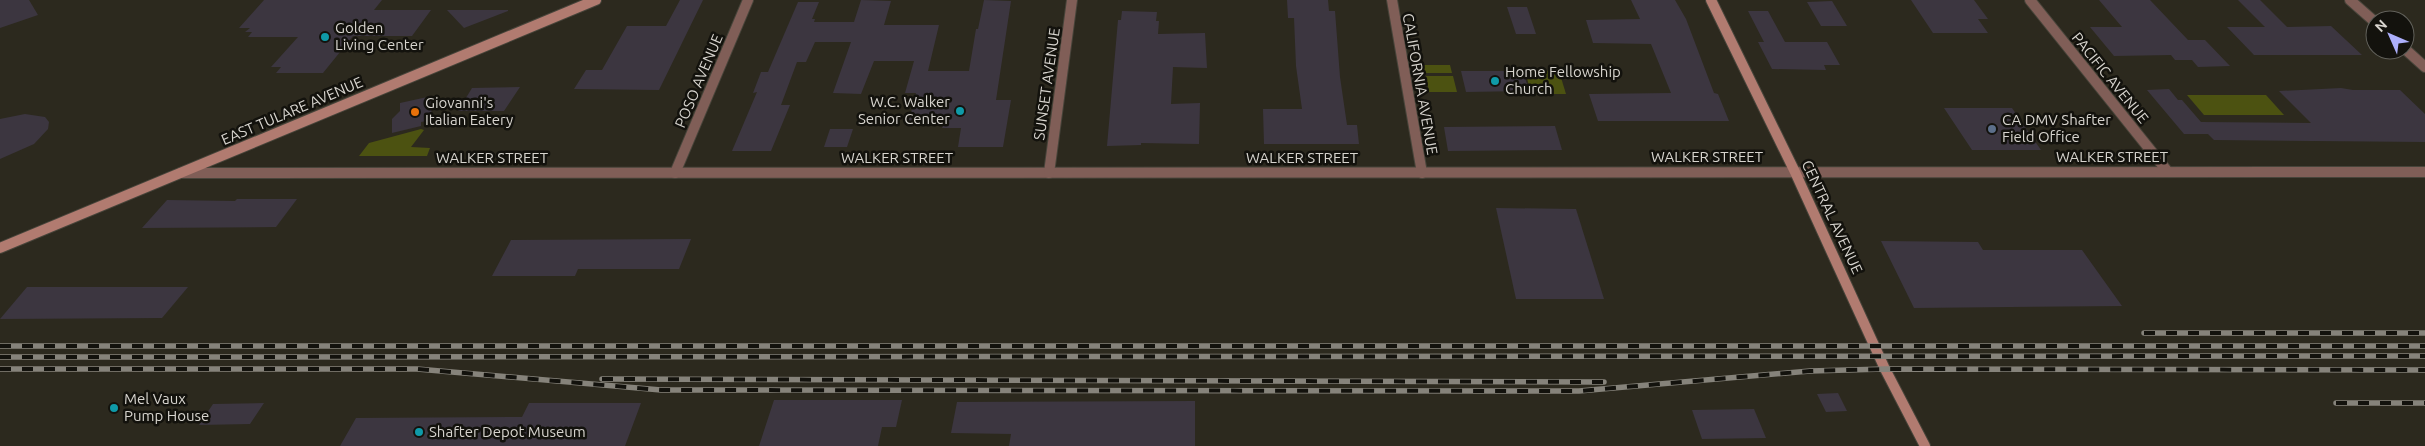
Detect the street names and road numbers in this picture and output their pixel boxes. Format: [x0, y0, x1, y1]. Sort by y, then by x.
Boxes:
street label: CALIFORNIA AVENUE [1400, 12, 1441, 156]
street label: SUNSET AVENUE [1030, 27, 1063, 141]
street label: PACIFIC AVENUE [2069, 29, 2152, 126]
street label: POSO AVENUE [671, 32, 726, 130]
street label: EAST TULARE AVENUE [218, 73, 365, 148]
street label: WALKER STREET [1651, 148, 1764, 165]
street label: WALKER STREET [2056, 148, 2169, 165]
street label: WALKER STREET [436, 149, 549, 166]
street label: WALKER STREET [841, 149, 954, 166]
street label: WALKER STREET [1246, 149, 1359, 166]
street label: CENTRAL AVENUE [1799, 157, 1866, 276]

